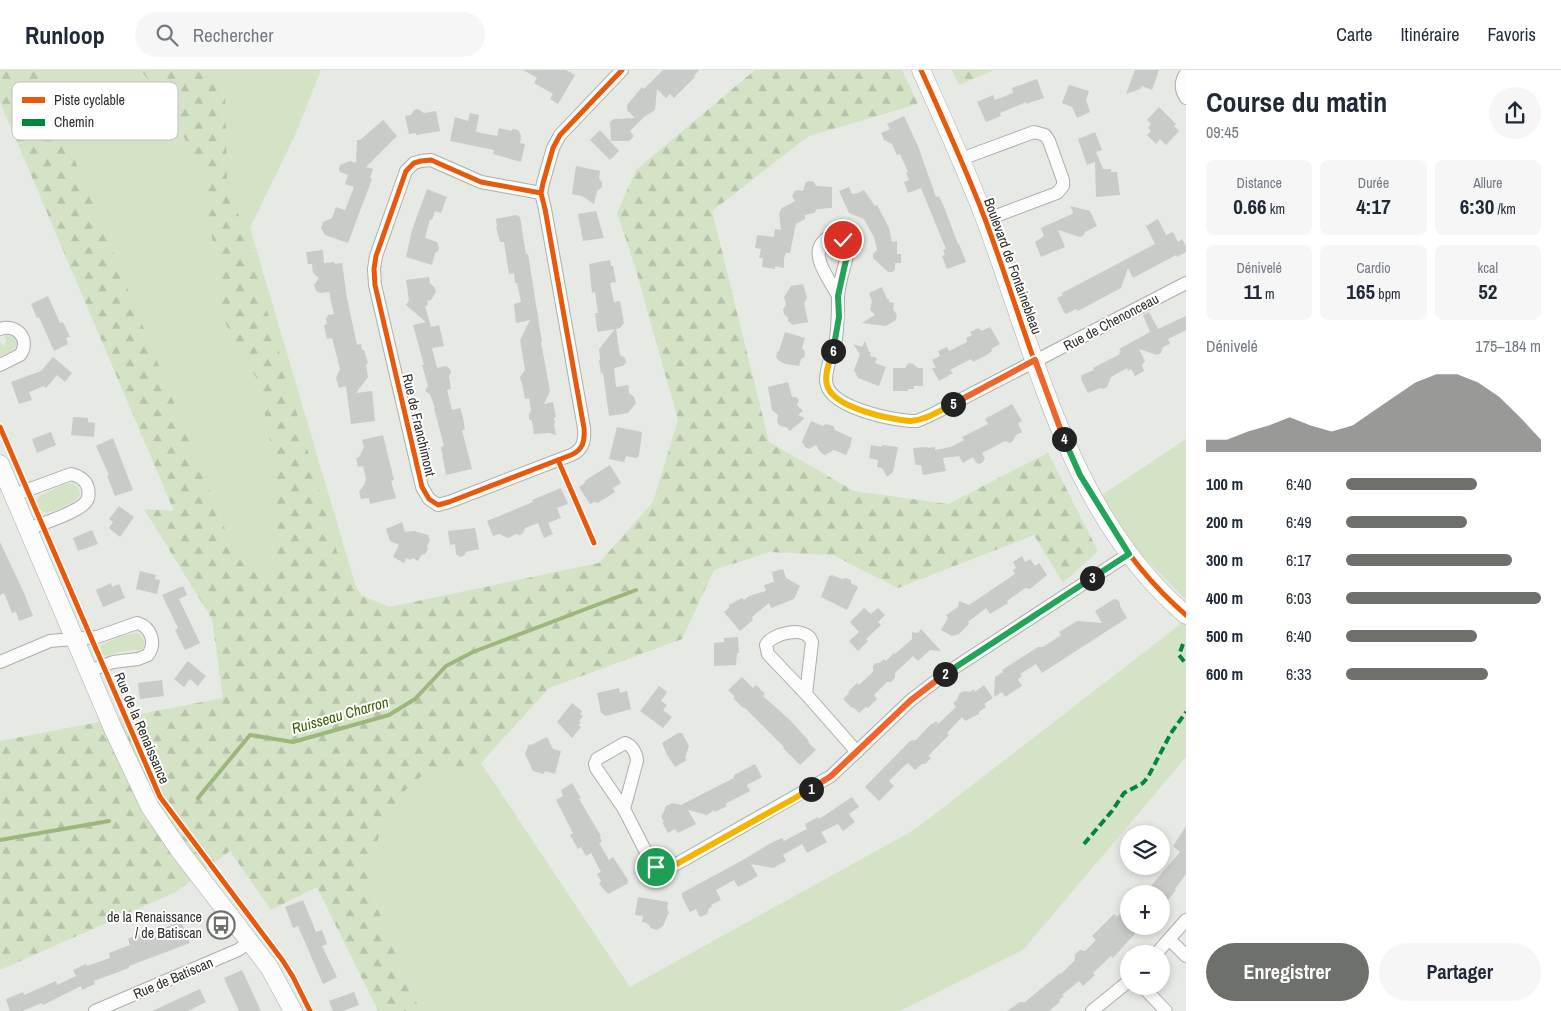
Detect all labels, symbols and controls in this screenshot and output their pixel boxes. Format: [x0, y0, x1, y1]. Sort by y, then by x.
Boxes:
search box [135, 12, 485, 57]
text: Runloop [25, 19, 105, 51]
icon: search [153, 21, 181, 49]
text: Rechercher [193, 22, 273, 48]
text: Carte [1336, 22, 1372, 47]
text: Itinéraire [1400, 22, 1460, 47]
text: Favoris [1488, 22, 1536, 47]
legend [12, 82, 178, 140]
text: Course du matin [1206, 83, 1387, 121]
button: share [1489, 87, 1541, 139]
text: Piste cyclable [54, 91, 125, 109]
text: Chemin [54, 113, 94, 131]
text: 09:45 [1206, 121, 1239, 143]
text: Distance [1237, 174, 1282, 192]
text: Durée [1358, 174, 1389, 192]
text: Allure [1473, 174, 1503, 192]
text: 0.66 [1233, 192, 1267, 221]
text: 4:17 [1356, 192, 1391, 221]
text: 6:30 [1460, 192, 1494, 221]
street label: Boulevard de Fontainebleau [980, 195, 1046, 337]
text: km [1267, 200, 1285, 218]
text: /km [1494, 200, 1516, 218]
pin [822, 219, 864, 261]
icon: check [829, 226, 857, 254]
text: Dénivelé [1237, 259, 1282, 277]
text: Cardio [1356, 259, 1391, 277]
text: kcal [1478, 259, 1498, 277]
text: 11 [1244, 277, 1262, 306]
text: 165 [1346, 277, 1375, 306]
text: 52 [1478, 277, 1497, 306]
text: m [1262, 285, 1275, 303]
text: bpm [1375, 285, 1401, 303]
street label: Rue de Chenonceau [1060, 289, 1162, 355]
text: Dénivelé [1206, 335, 1258, 357]
text: 175–184 m [1475, 335, 1541, 357]
pin: 6 [820, 338, 846, 364]
text: 6 [830, 342, 837, 360]
street label: Rue de Franchimont [398, 372, 440, 478]
pin: 5 [940, 392, 966, 416]
text: 5 [950, 395, 957, 413]
pin: 4 [1052, 426, 1076, 452]
text: 4 [1061, 430, 1068, 448]
text: 100 m [1206, 473, 1243, 495]
text: 6:40 [1286, 473, 1312, 495]
text: 200 m [1206, 511, 1243, 533]
text: 6:49 [1286, 511, 1312, 533]
text: 300 m [1206, 549, 1243, 571]
text: 6:17 [1286, 549, 1312, 571]
pin: 3 [1080, 566, 1104, 590]
text: 3 [1089, 569, 1096, 587]
text: 400 m [1206, 587, 1243, 609]
text: 6:03 [1286, 587, 1312, 609]
text: 500 m [1206, 625, 1243, 647]
text: 6:40 [1286, 625, 1312, 647]
pin: 2 [932, 662, 958, 686]
text: 600 m [1206, 663, 1243, 685]
text: 6:33 [1286, 663, 1312, 685]
text: 2 [942, 665, 949, 683]
street label: Rue de la Renaissance [110, 670, 174, 786]
water label: Ruisseau Charron [289, 691, 391, 739]
pin: 1 [798, 776, 824, 802]
text: 1 [808, 780, 815, 798]
map controls [1120, 825, 1170, 995]
button: layers [1120, 825, 1170, 875]
pin [635, 846, 677, 888]
icon: arrive [642, 853, 670, 881]
button: + [1120, 885, 1170, 935]
place label: de la Renaissance / de Batiscan [107, 908, 202, 942]
bus stop icon: de la Renaissance / de Batiscan [206, 910, 236, 940]
button: Enregistrer [1206, 943, 1369, 1001]
button: Partager [1379, 943, 1541, 1001]
button: − [1120, 945, 1170, 995]
street label: Rue de Batiscan [130, 953, 216, 1003]

